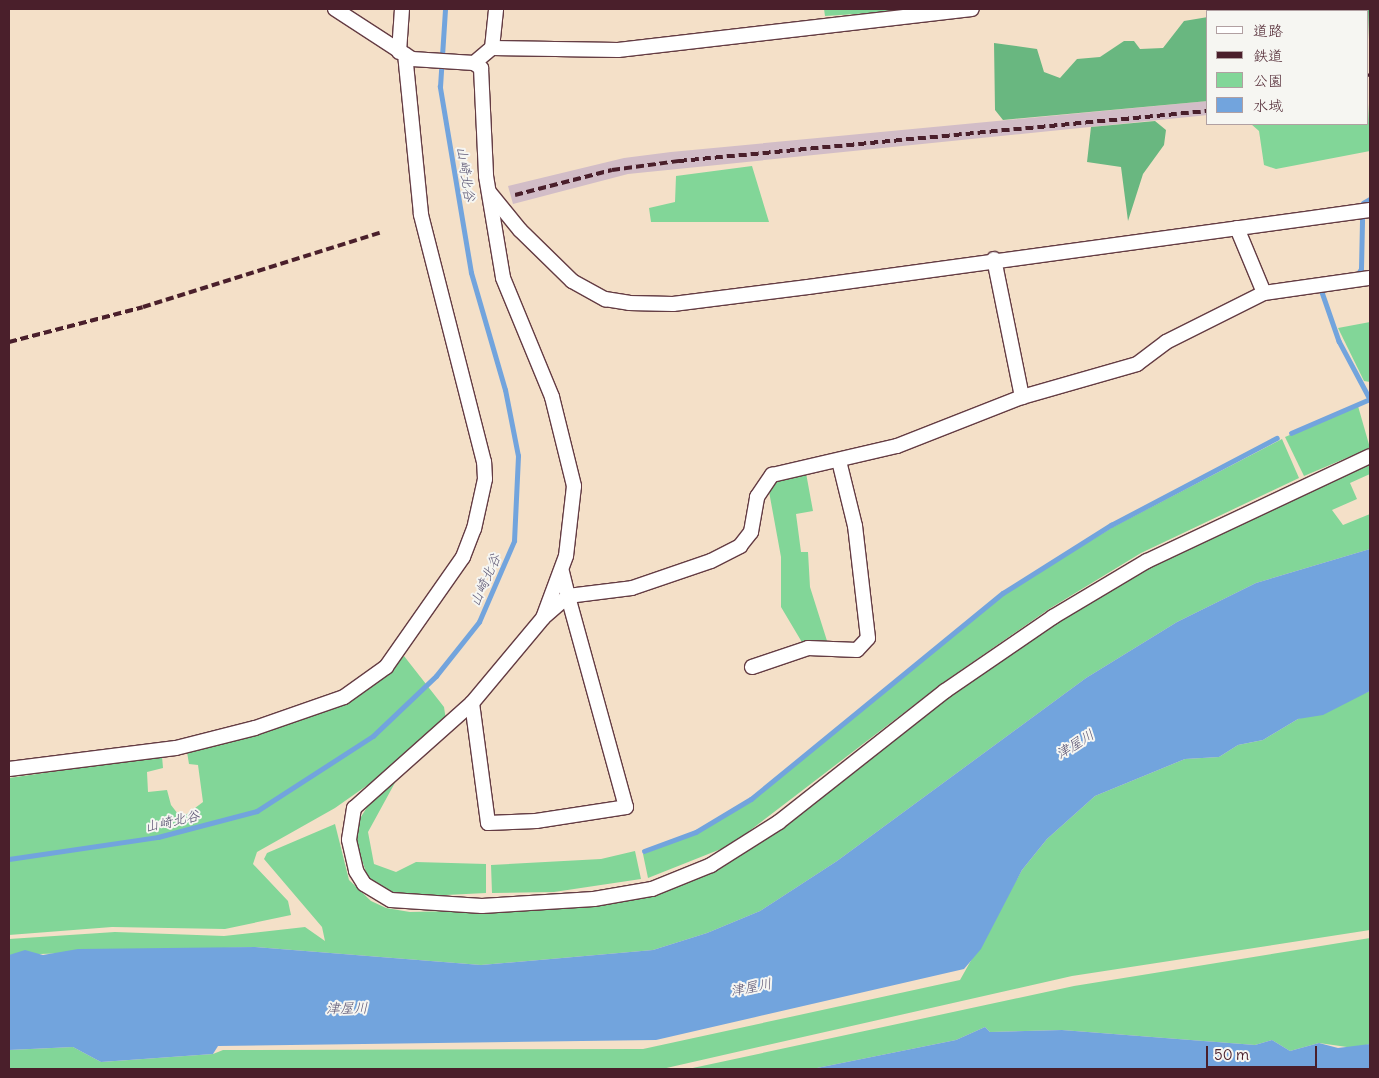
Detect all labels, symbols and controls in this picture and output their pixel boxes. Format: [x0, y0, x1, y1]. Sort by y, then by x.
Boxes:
legend [1206, 10, 1369, 125]
text: 道路 [1253, 21, 1283, 40]
text: 鉄道 [1253, 46, 1283, 65]
text: 公園 [1253, 71, 1283, 90]
text: 水域 [1253, 96, 1283, 115]
water label: 山崎北谷 [453, 145, 479, 203]
water label: 山崎北谷 [466, 551, 504, 609]
water label: 津屋川 [1053, 726, 1097, 762]
water label: 山崎北谷 [143, 807, 201, 835]
water label: 津屋川 [729, 975, 773, 999]
water label: 津屋川 [326, 999, 368, 1017]
scale bar [1209, 1036, 1320, 1068]
text: 50 m [1214, 1045, 1249, 1064]

